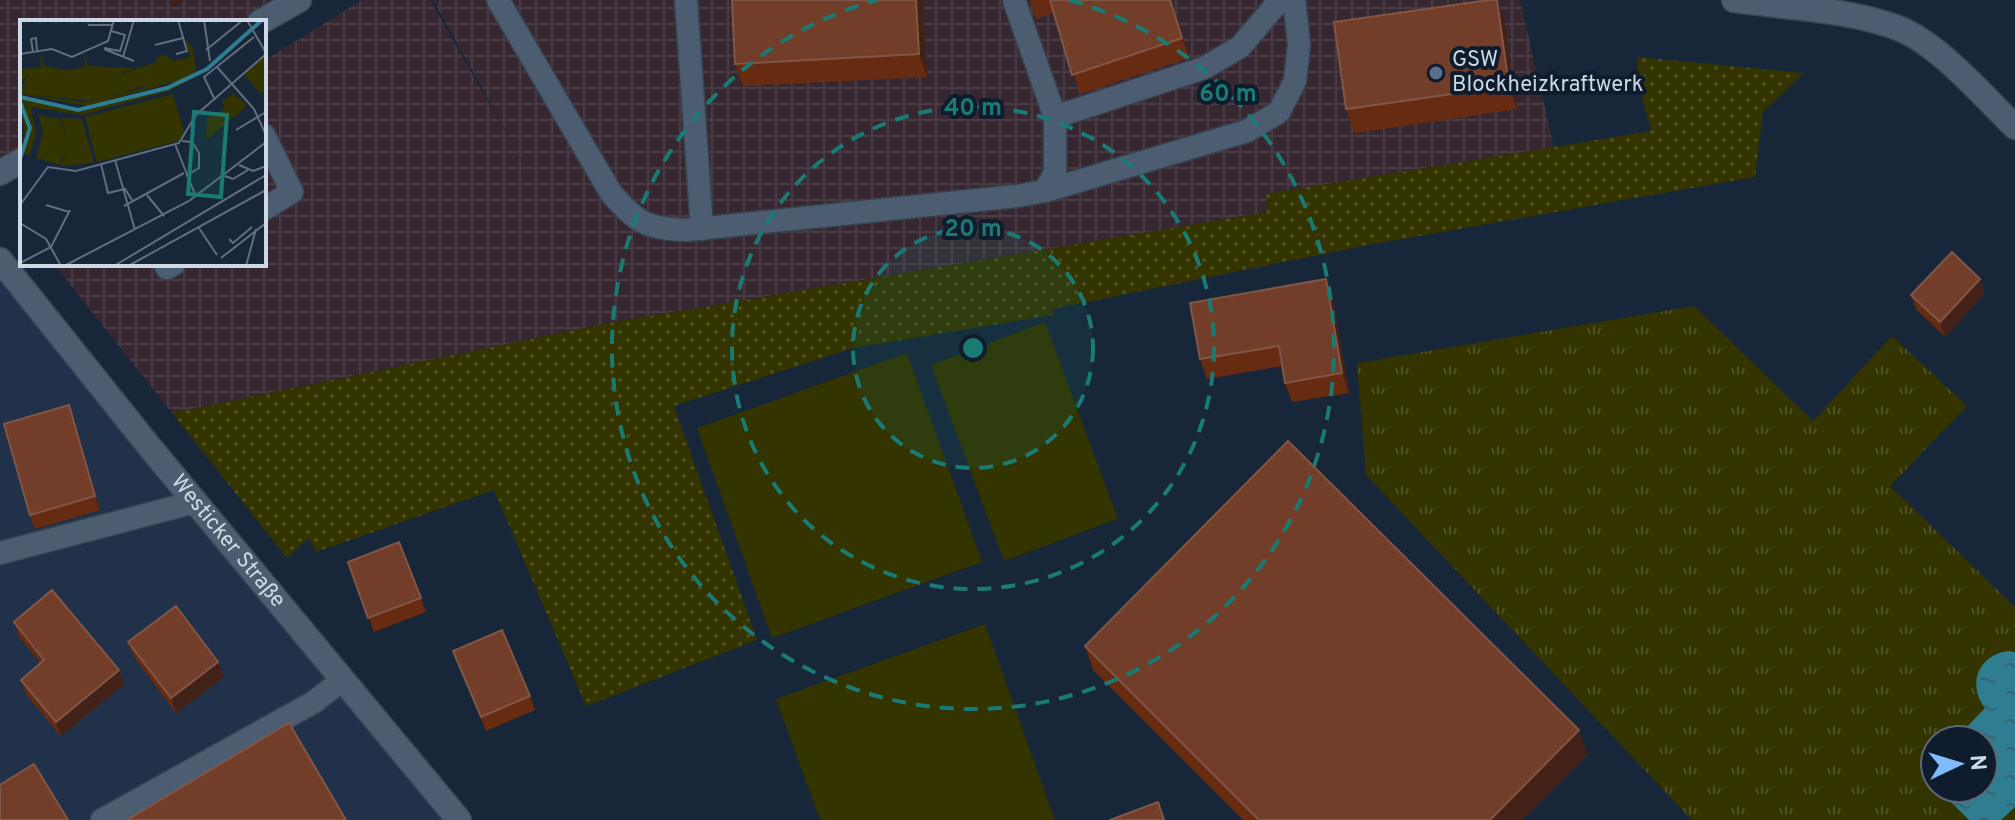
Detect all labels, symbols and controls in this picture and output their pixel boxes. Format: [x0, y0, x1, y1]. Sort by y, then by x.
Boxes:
inset map [20, 20, 266, 266]
place label: GSW Blockheizkraftwerk [1452, 47, 1643, 99]
marker: GSW Blockheizkraftwerk [1427, 64, 1445, 82]
text: 60 m [1199, 80, 1257, 110]
text: 40 m [944, 94, 1002, 124]
text: 20 m [944, 215, 1002, 245]
centre of rings [959, 334, 987, 362]
street label: Westicker Straße [165, 469, 291, 613]
north arrow [1919, 724, 1999, 804]
text: N [1962, 754, 1990, 772]

